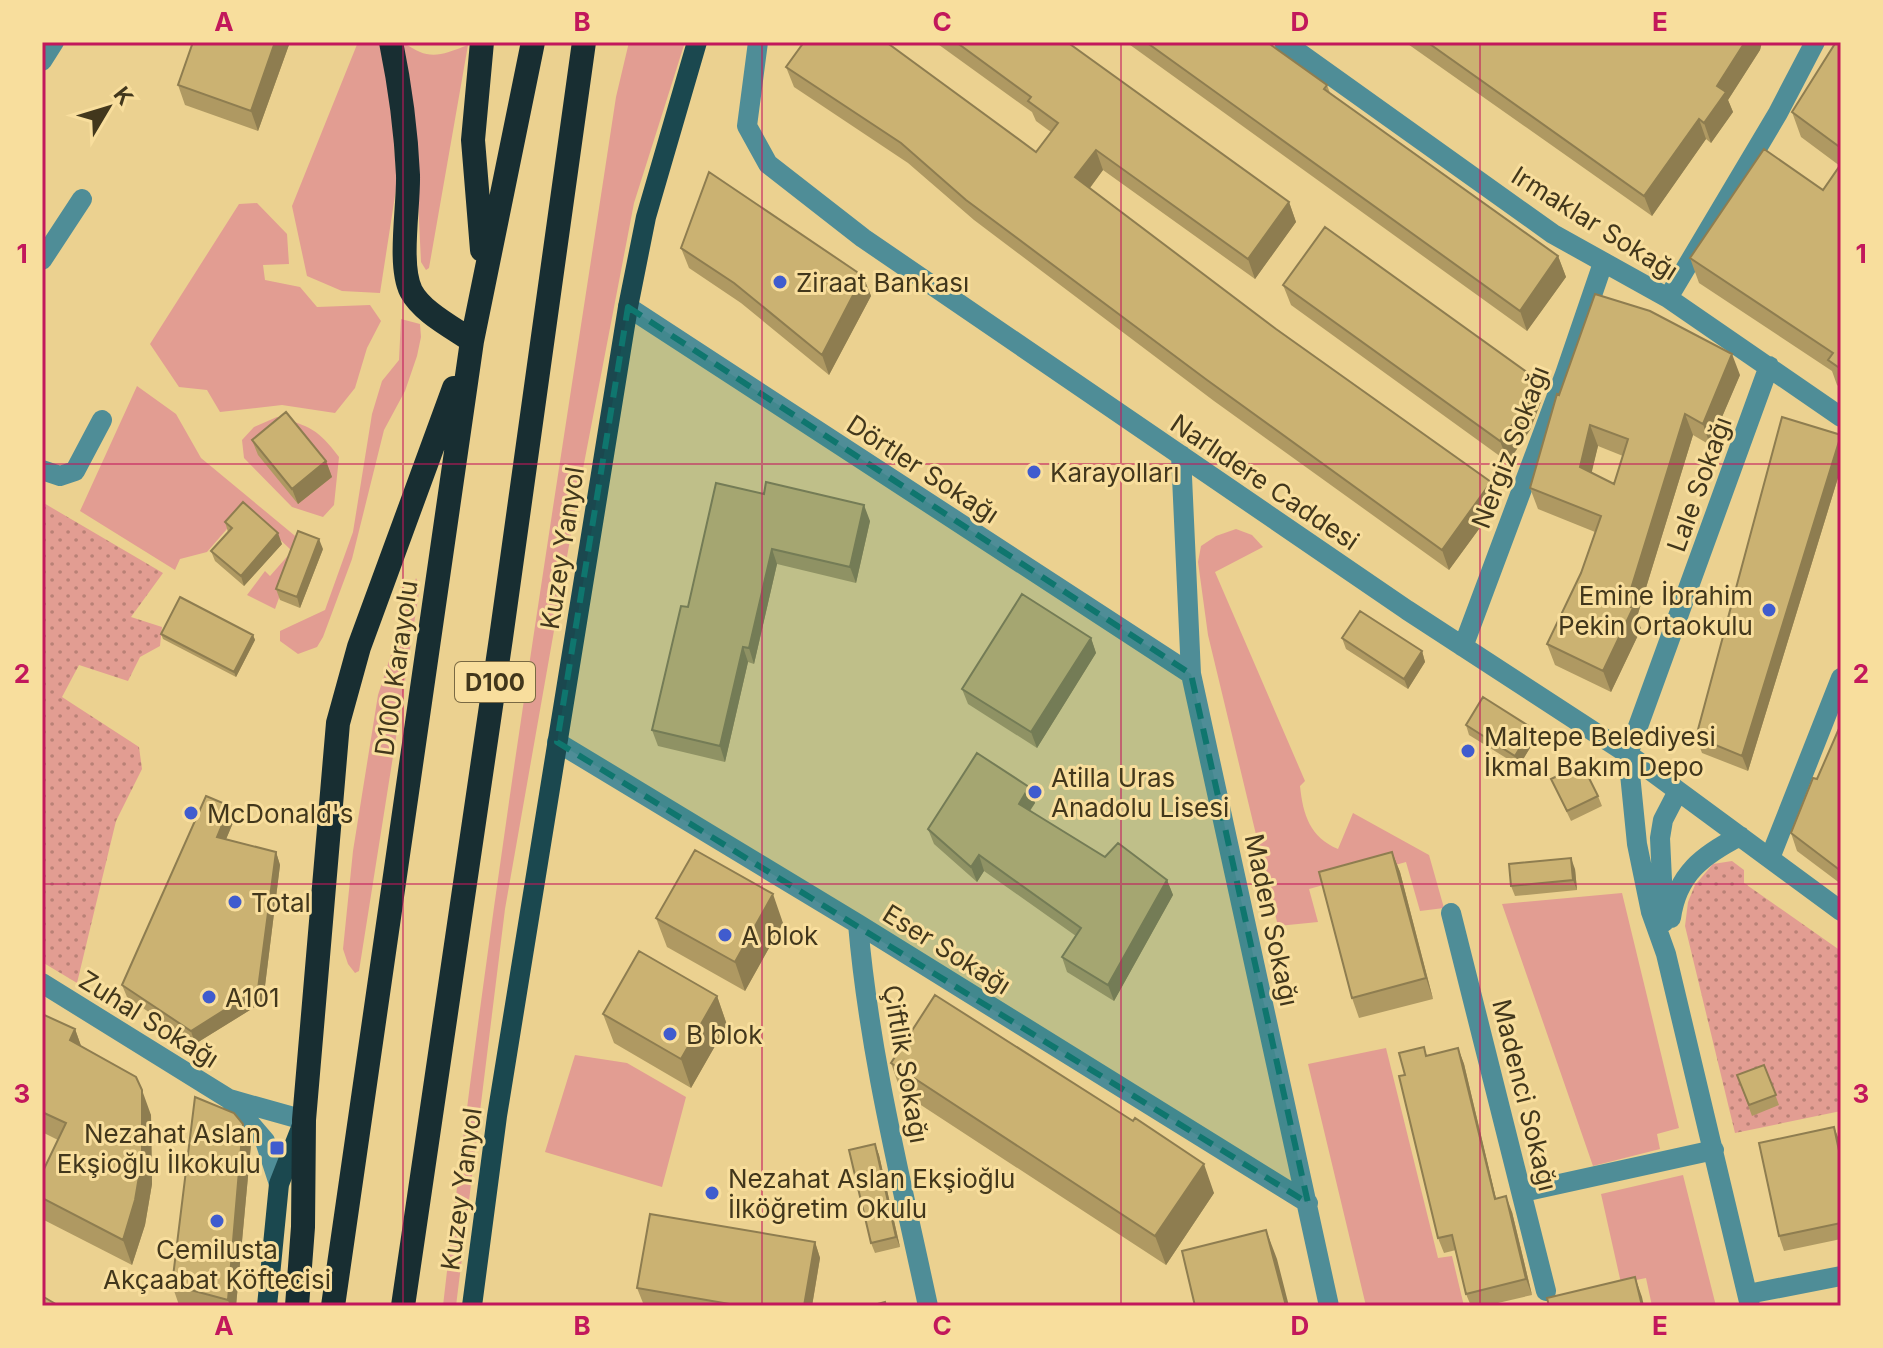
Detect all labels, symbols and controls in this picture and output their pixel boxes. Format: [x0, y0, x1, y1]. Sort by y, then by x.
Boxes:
text: A [214, 6, 234, 37]
text: B [573, 6, 591, 37]
text: C [932, 6, 952, 37]
text: D [1291, 6, 1309, 37]
text: E [1652, 6, 1668, 37]
north arrow [68, 68, 148, 148]
text: K [109, 81, 139, 110]
street label: Irmaklar Sokağı [1506, 159, 1684, 287]
text: 1 [16, 238, 28, 269]
text: 1 [1855, 238, 1867, 269]
place label: Ziraat Bankası [796, 267, 969, 298]
marker: Ziraat Bankası [771, 273, 789, 291]
street label: Nergiz Sokağı [1465, 361, 1555, 533]
street label: Narlıdere Caddesi [1165, 407, 1365, 557]
street label: Dörtler Sokağı [841, 408, 1005, 530]
street label: Lale Sokağı [1660, 412, 1738, 556]
place label: Karayolları [1050, 457, 1179, 488]
marker: Karayolları [1025, 463, 1043, 481]
street label: Kuzey Yanyol [534, 465, 590, 631]
street label: D100 Karayolu [368, 578, 424, 758]
place label: Emine İbrahim Pekin Ortaokulu [1558, 580, 1753, 641]
marker: Emine İbrahim Pekin Ortaokulu [1760, 601, 1778, 619]
text: 2 [14, 658, 30, 689]
text: 2 [1853, 658, 1869, 689]
road number: D100 [455, 662, 535, 702]
place label: Maltepe Belediyesi İkmal Bakım Depo [1484, 721, 1716, 782]
marker: Maltepe Belediyesi İkmal Bakım Depo [1459, 742, 1477, 760]
place label: Atilla Uras Anadolu Lisesi [1051, 762, 1229, 823]
marker: Atilla Uras Anadolu Lisesi [1026, 783, 1044, 801]
place label: McDonald's [207, 798, 353, 829]
marker: McDonald's [182, 804, 200, 822]
street label: Maden Sokağı [1239, 831, 1305, 1009]
place label: Total [251, 887, 311, 918]
marker: Total [226, 893, 244, 911]
street label: Eser Sokağı [877, 897, 1017, 1001]
place label: A blok [741, 920, 818, 951]
marker: A blok [716, 926, 734, 944]
street label: Zuhal Sokağı [73, 964, 225, 1074]
place label: A101 [225, 982, 280, 1013]
street label: Çiftlik Sokağı [877, 982, 935, 1146]
marker: A101 [200, 988, 218, 1006]
street label: Madenci Sokağı [1486, 996, 1564, 1194]
place label: B blok [686, 1019, 762, 1050]
marker: B blok [661, 1025, 679, 1043]
text: 3 [14, 1078, 30, 1109]
text: 3 [1853, 1078, 1869, 1109]
street label: Kuzey Yanyol [434, 1106, 488, 1272]
place label: Nezahat Aslan Ekşioğlu İlkokulu [57, 1118, 261, 1179]
marker: Nezahat Aslan Ekşioğlu İlkokulu [268, 1139, 286, 1157]
place label: Nezahat Aslan Ekşioğlu İlköğretim Okulu [728, 1163, 1015, 1224]
marker: Nezahat Aslan Ekşioğlu İlköğretim Okulu [703, 1184, 721, 1202]
marker: Cemilusta Akçaabat Köftecisi [208, 1212, 226, 1230]
place label: Cemilusta Akçaabat Köftecisi [103, 1234, 331, 1295]
text: A [214, 1310, 234, 1341]
text: B [573, 1310, 591, 1341]
text: C [932, 1310, 952, 1341]
text: D [1291, 1310, 1309, 1341]
text: E [1652, 1310, 1668, 1341]

